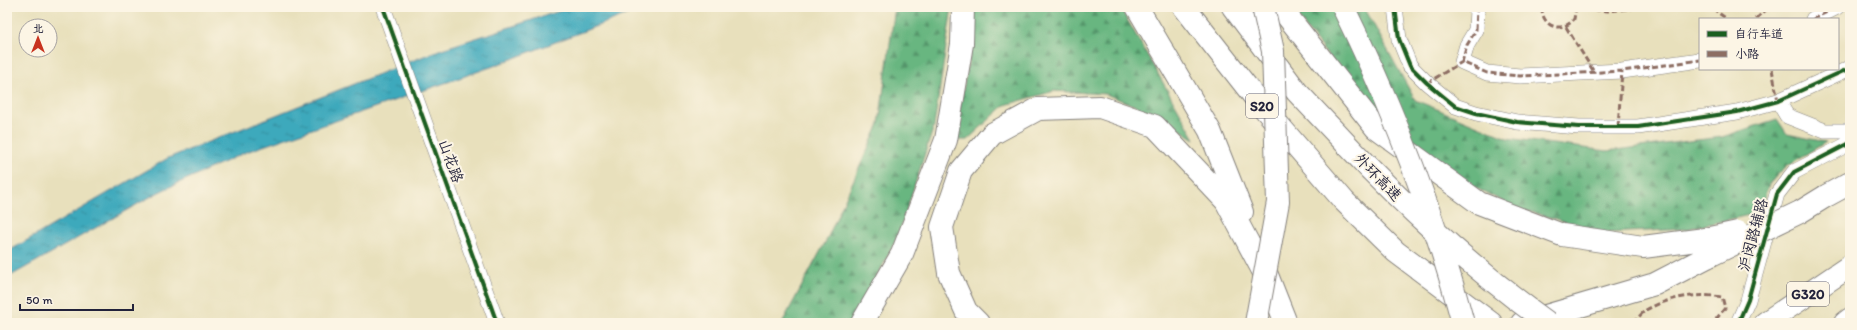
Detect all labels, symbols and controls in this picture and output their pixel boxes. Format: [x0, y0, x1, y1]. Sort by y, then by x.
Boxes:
north arrow [18, 18, 58, 58]
legend [1699, 18, 1839, 70]
text: 北 [33, 22, 44, 35]
text: 自行车道 [1735, 27, 1783, 41]
text: 小路 [1735, 47, 1759, 61]
road number: S20 [1246, 94, 1278, 118]
street label: 山花路 [435, 137, 467, 185]
street label: 外环高速 [1351, 149, 1405, 205]
street label: 沪闵路辅路 [1735, 196, 1771, 274]
road number: G320 [1787, 282, 1829, 306]
scale bar [20, 286, 133, 312]
text: 50 m [26, 293, 52, 307]

